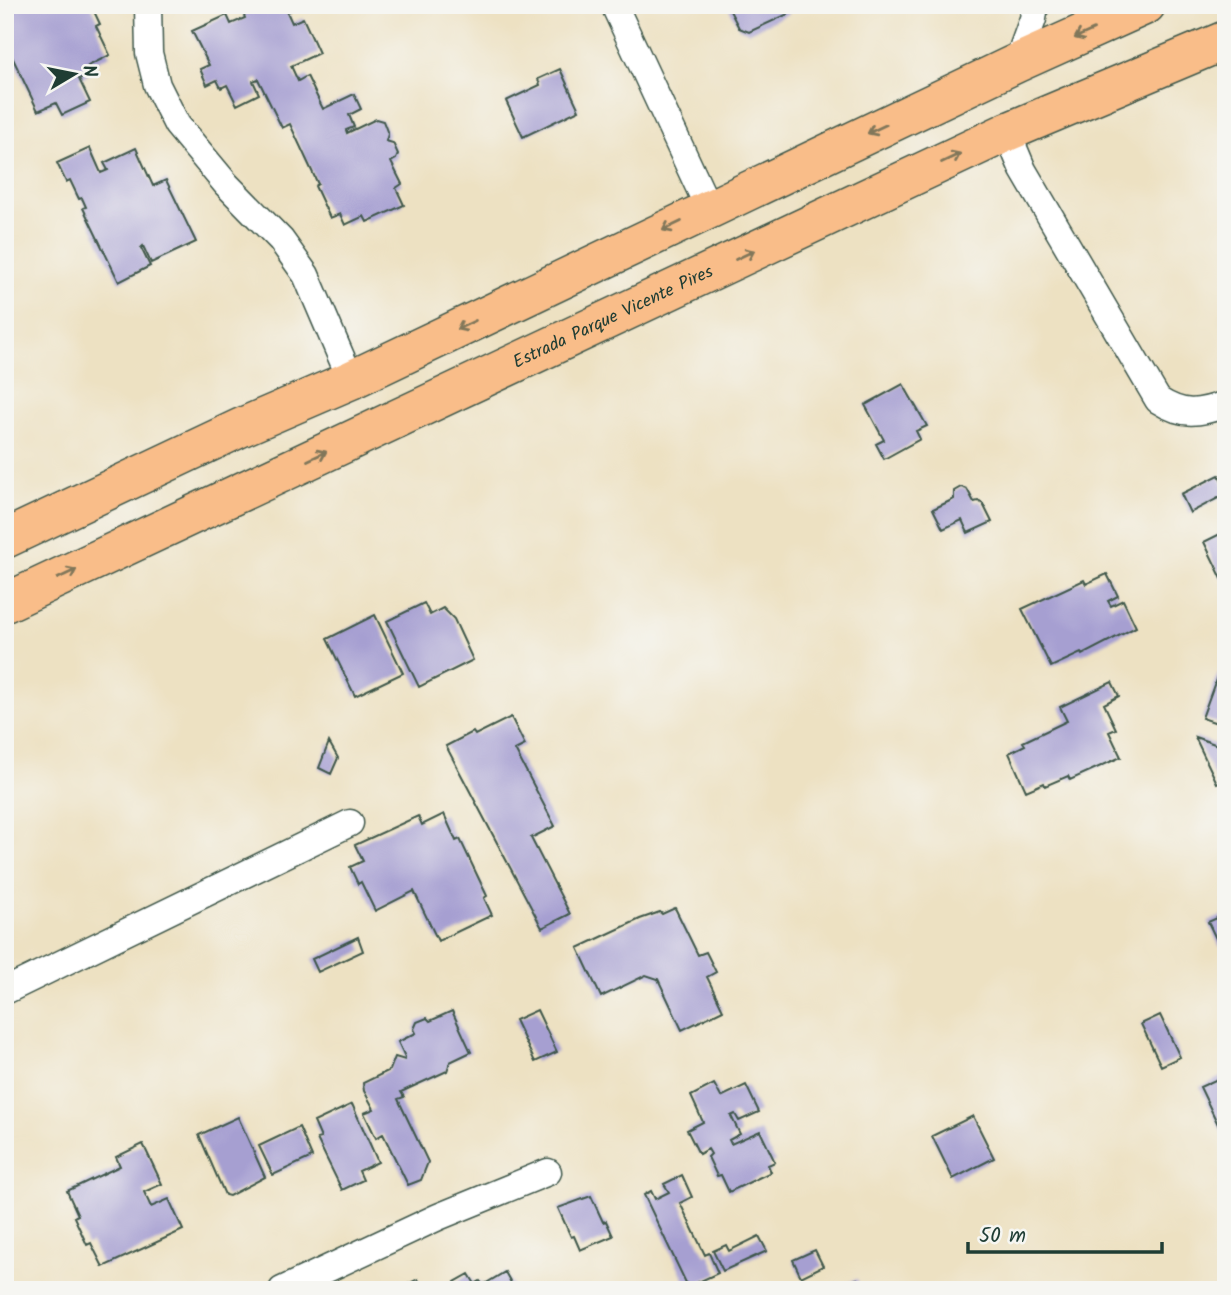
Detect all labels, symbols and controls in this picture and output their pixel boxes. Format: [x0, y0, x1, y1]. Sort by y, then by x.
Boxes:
one-way arrow [1073, 28, 1095, 41]
north arrow [38, 38, 108, 108]
text: N [73, 63, 105, 80]
one-way arrow [867, 123, 888, 136]
one-way arrow [940, 151, 961, 165]
one-way arrow [662, 220, 683, 234]
one-way arrow [734, 248, 755, 261]
street label: Estrada Parque Vicente Pires [508, 257, 719, 377]
one-way arrow [456, 319, 477, 332]
one-way arrow [306, 449, 327, 462]
one-way arrow [56, 567, 77, 580]
scale bar [968, 1211, 1163, 1255]
text: 50 m [979, 1220, 1026, 1253]

